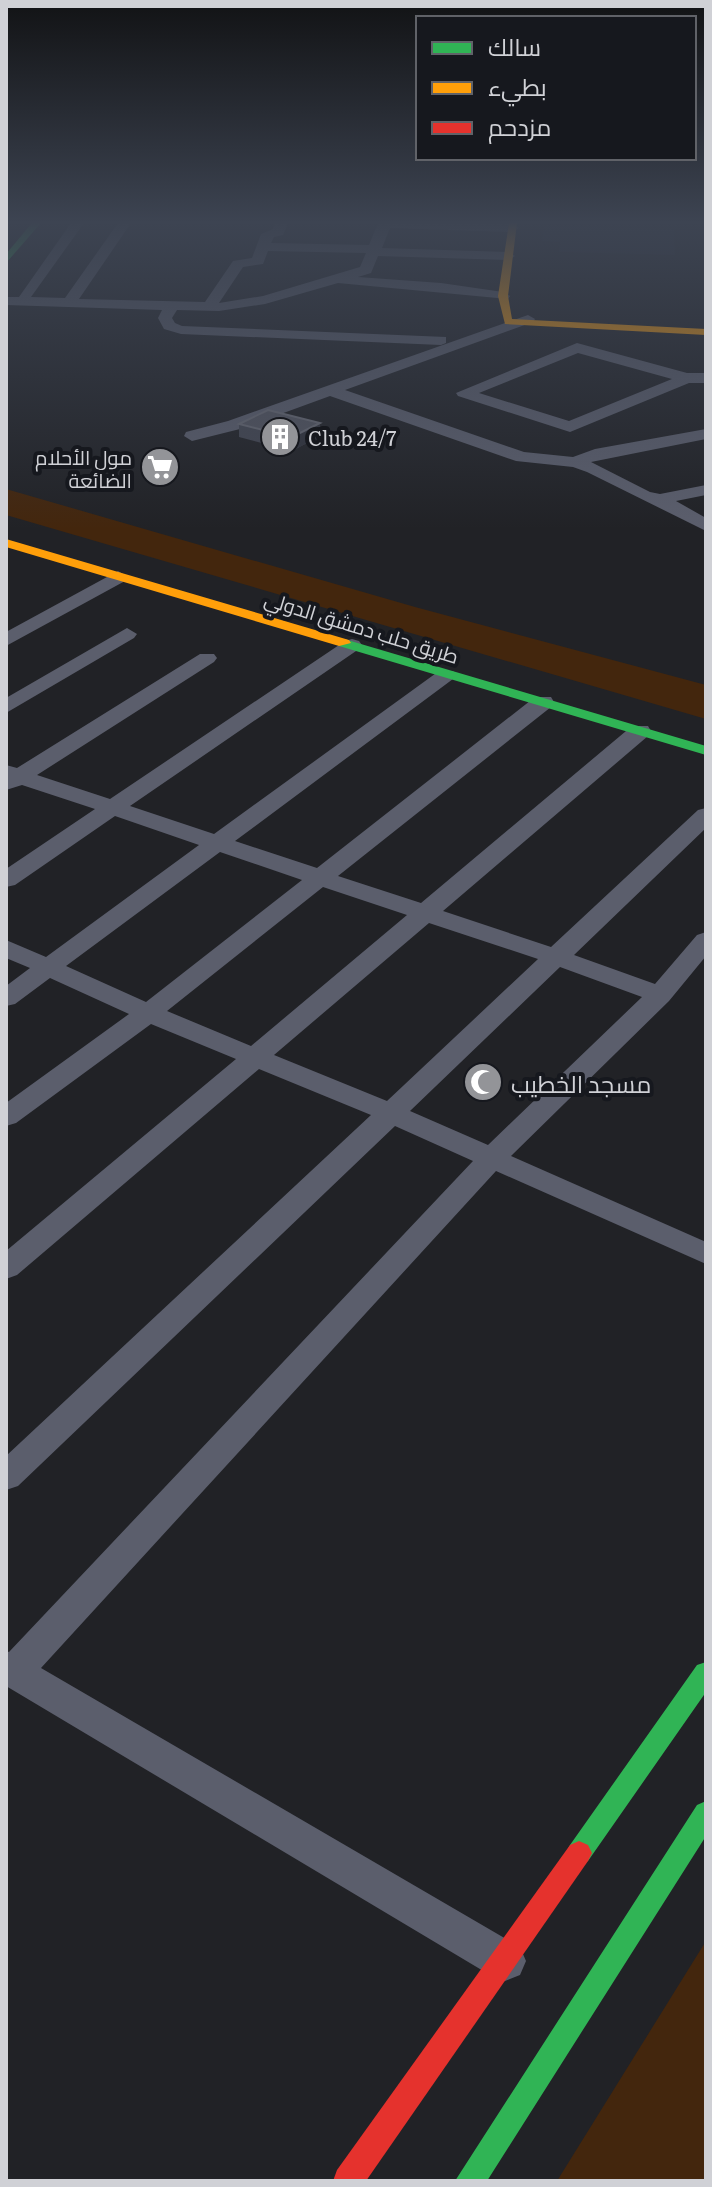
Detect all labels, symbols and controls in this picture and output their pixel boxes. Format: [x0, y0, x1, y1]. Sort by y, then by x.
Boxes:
legend [416, 16, 696, 160]
text: سالك [488, 28, 541, 63]
text: بطيء [488, 68, 547, 107]
text: مزدحم [488, 108, 551, 144]
building icon: Club 24/7 [259, 416, 301, 458]
place label: Club 24/7 [308, 422, 396, 452]
place label: مول الأحلام الضائعة [35, 441, 132, 494]
supermarket icon: مول الأحلام الضائعة [139, 446, 181, 488]
street label: طريق حلب دمشق الدولي [260, 582, 463, 673]
mosque icon: مسجد الخطيب [462, 1061, 504, 1103]
place label: مسجد الخطيب [511, 1065, 651, 1100]

